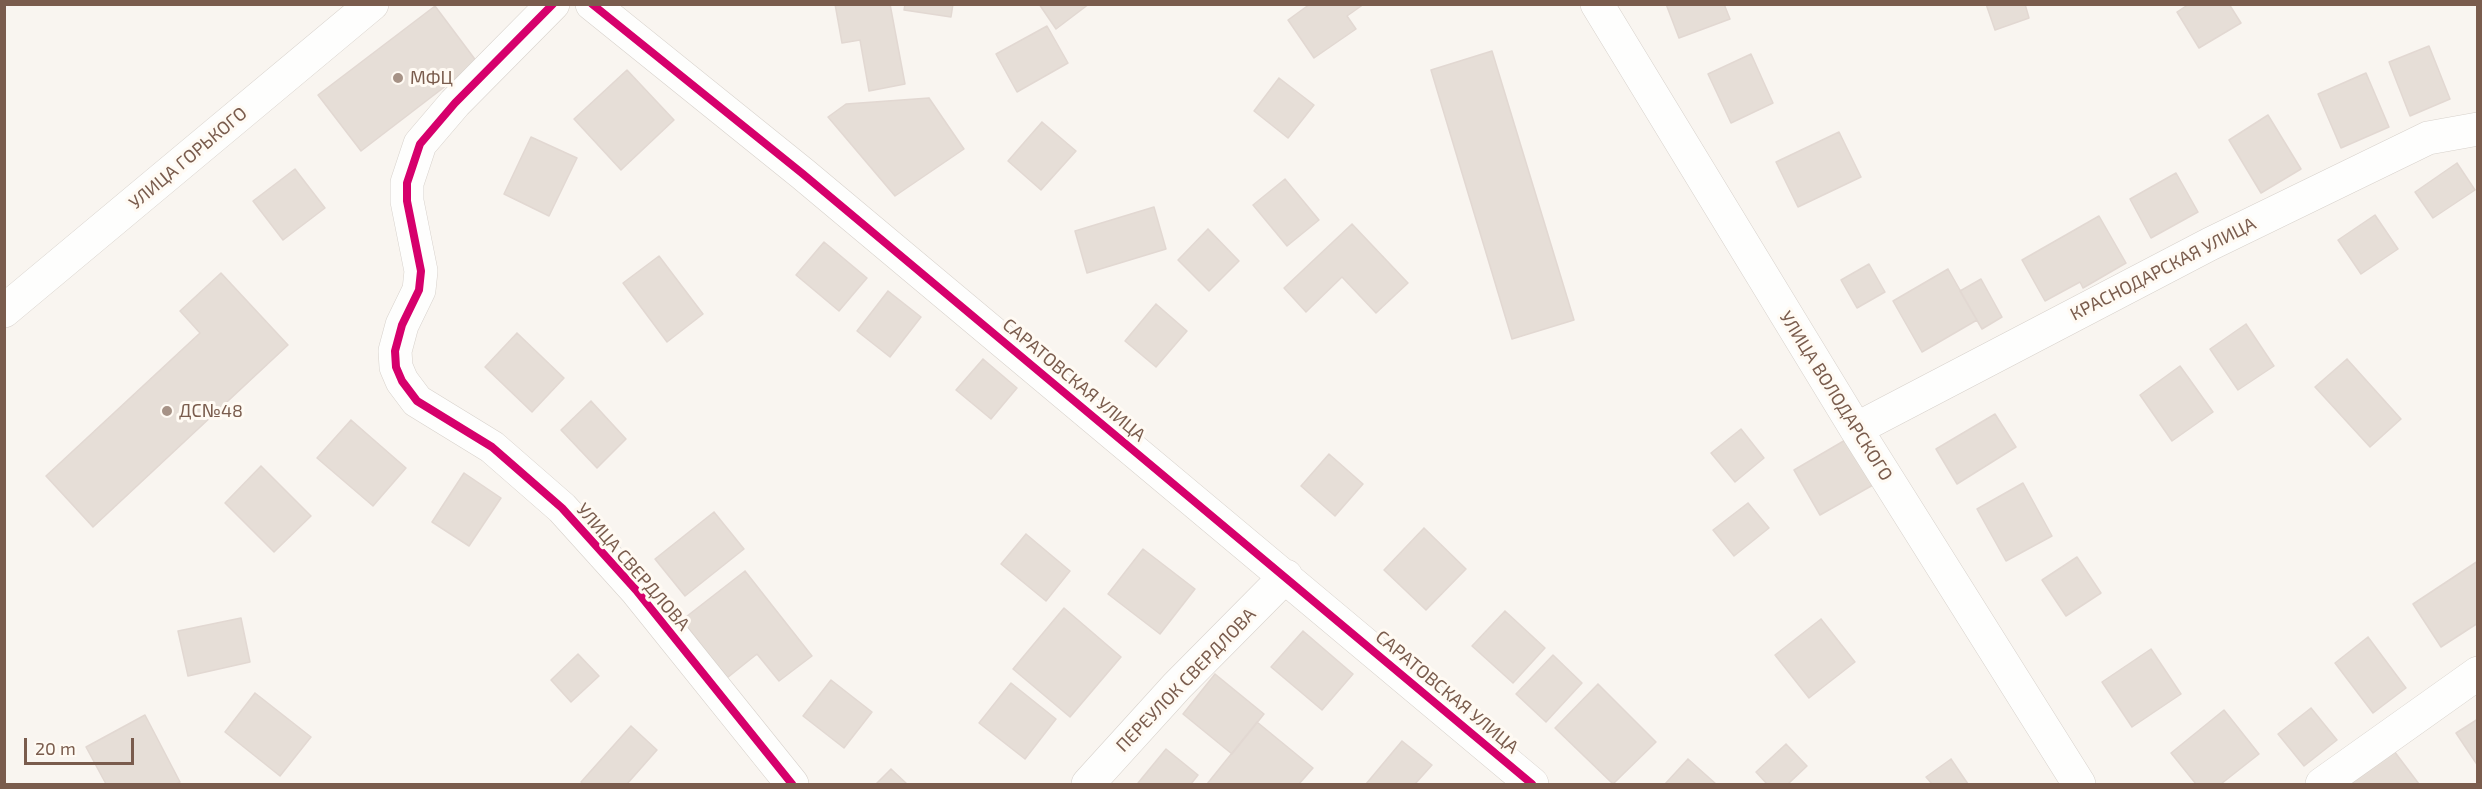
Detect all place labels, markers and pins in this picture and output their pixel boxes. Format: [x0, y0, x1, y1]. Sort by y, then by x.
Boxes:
place label: МФЦ [410, 67, 453, 89]
marker: МФЦ [391, 71, 405, 85]
place label: ДС№48 [179, 400, 243, 422]
marker: ДС№48 [160, 404, 174, 418]

